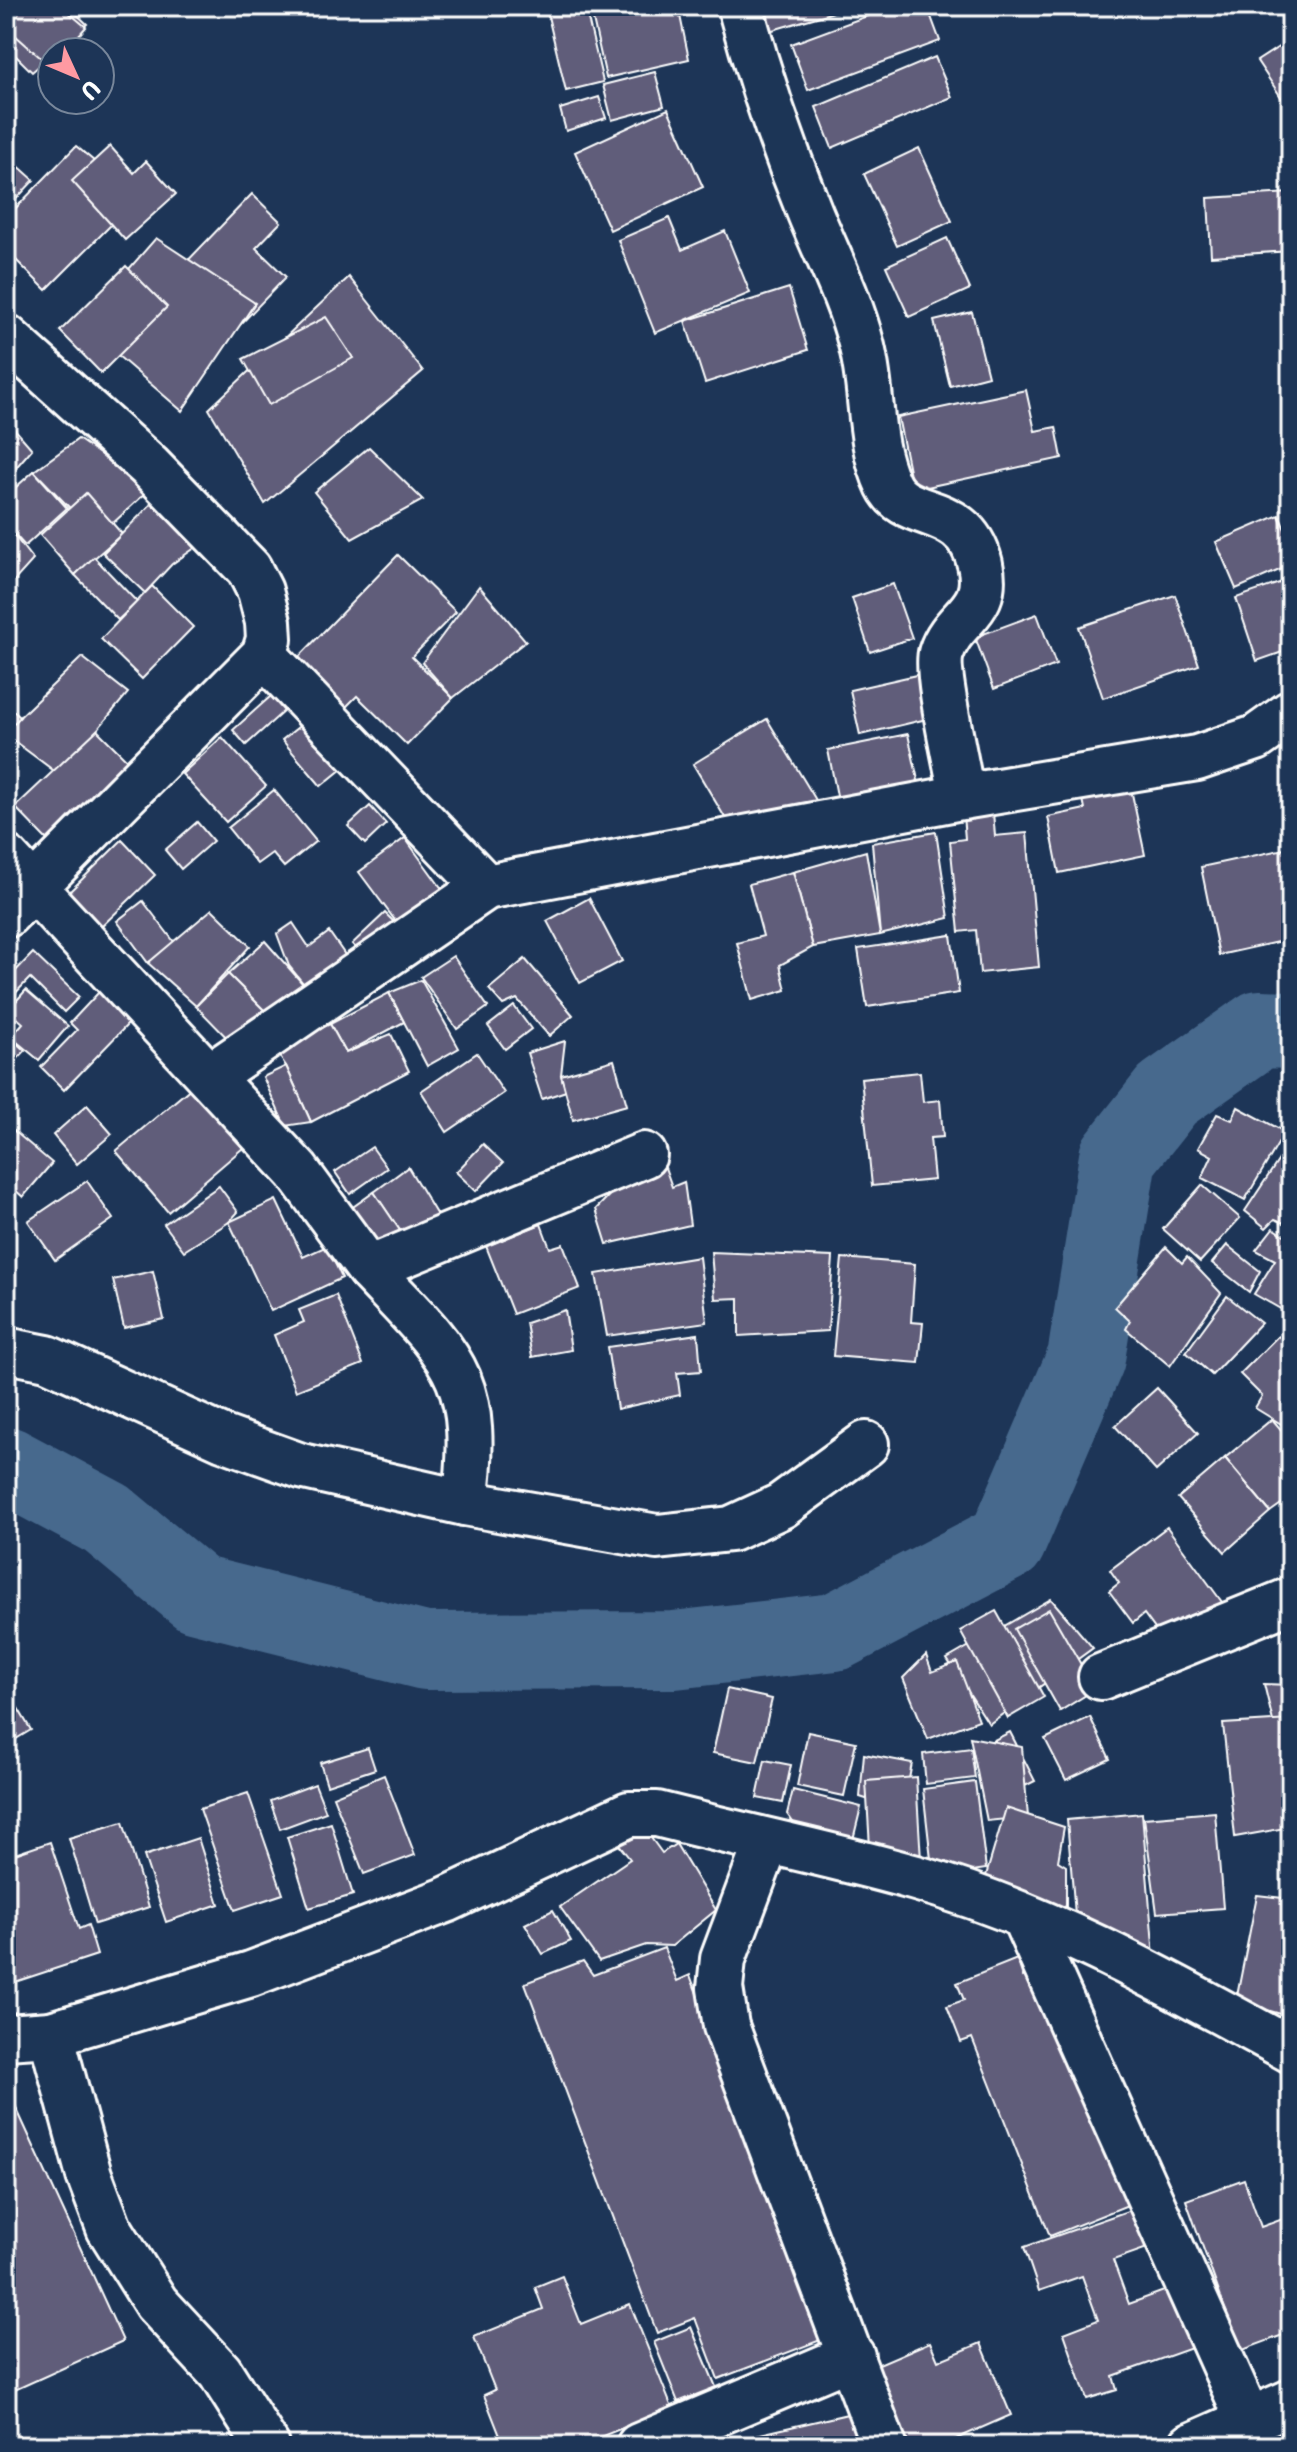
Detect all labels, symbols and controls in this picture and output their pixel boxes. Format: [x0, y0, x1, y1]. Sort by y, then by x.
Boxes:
north arrow [36, 36, 116, 116]
text: U [74, 73, 109, 108]

